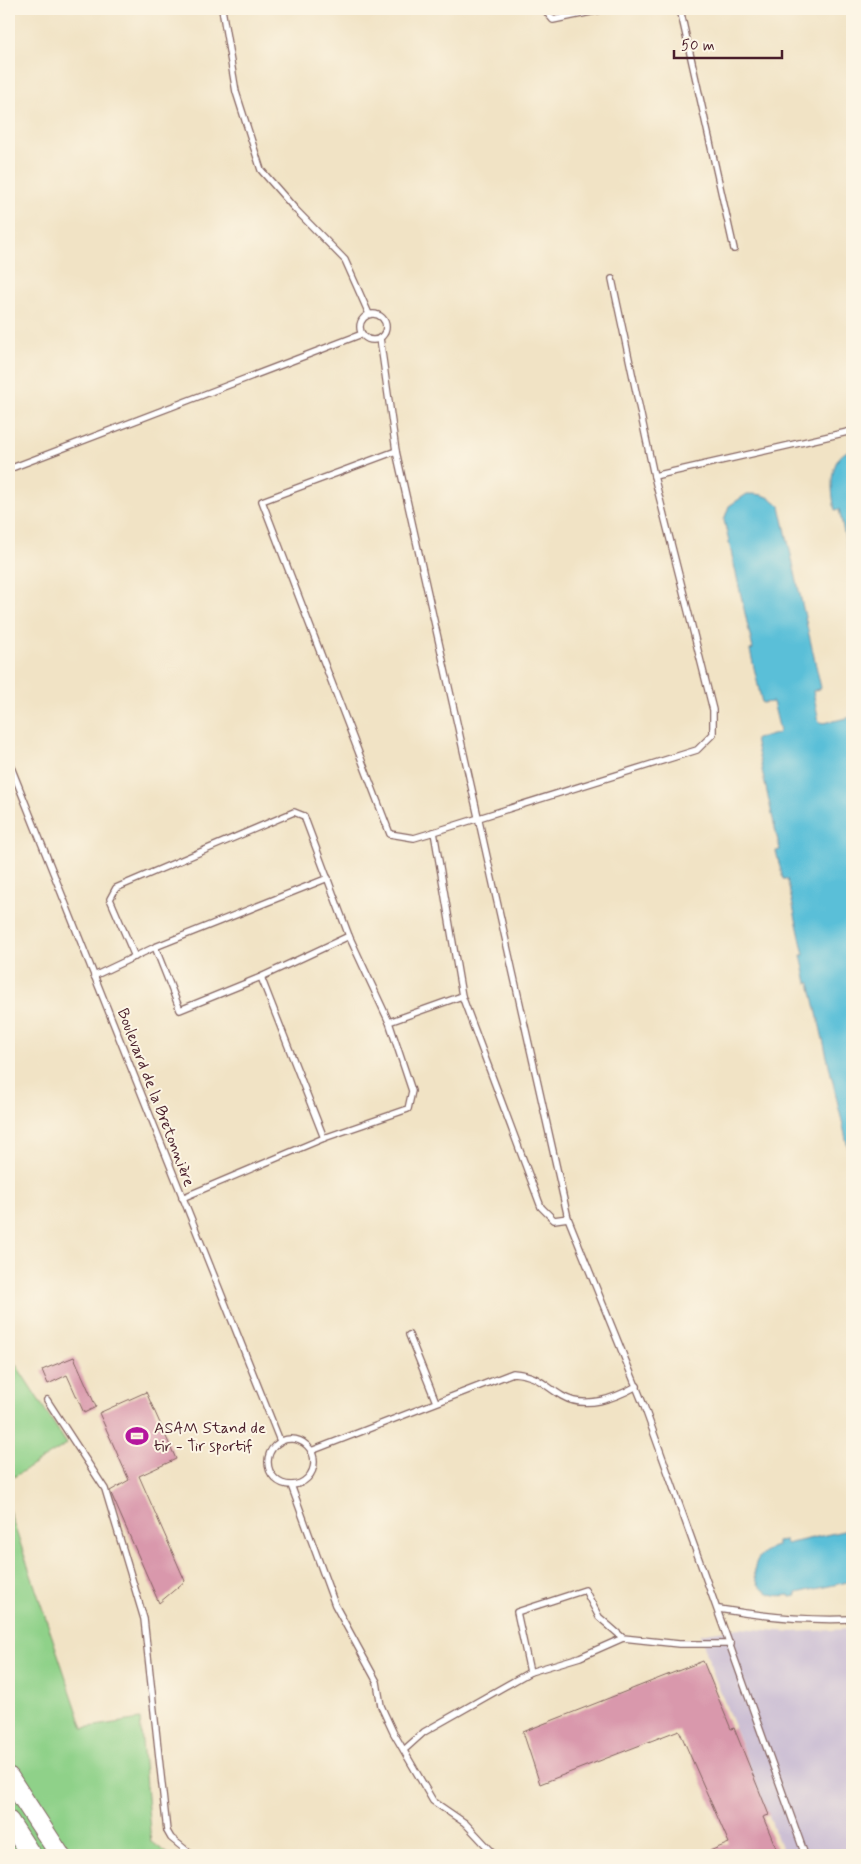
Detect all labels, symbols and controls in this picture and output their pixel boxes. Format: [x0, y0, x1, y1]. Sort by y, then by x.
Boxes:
scale bar [674, 28, 781, 60]
text: 50 m [681, 36, 715, 56]
street label: Boulevard de la Bretonnière [112, 1005, 199, 1190]
place label: ASAM Stand de tir - Tir sportif [154, 1418, 266, 1457]
sports icon: ASAM Stand de tir - Tir sportif [124, 1423, 150, 1449]

